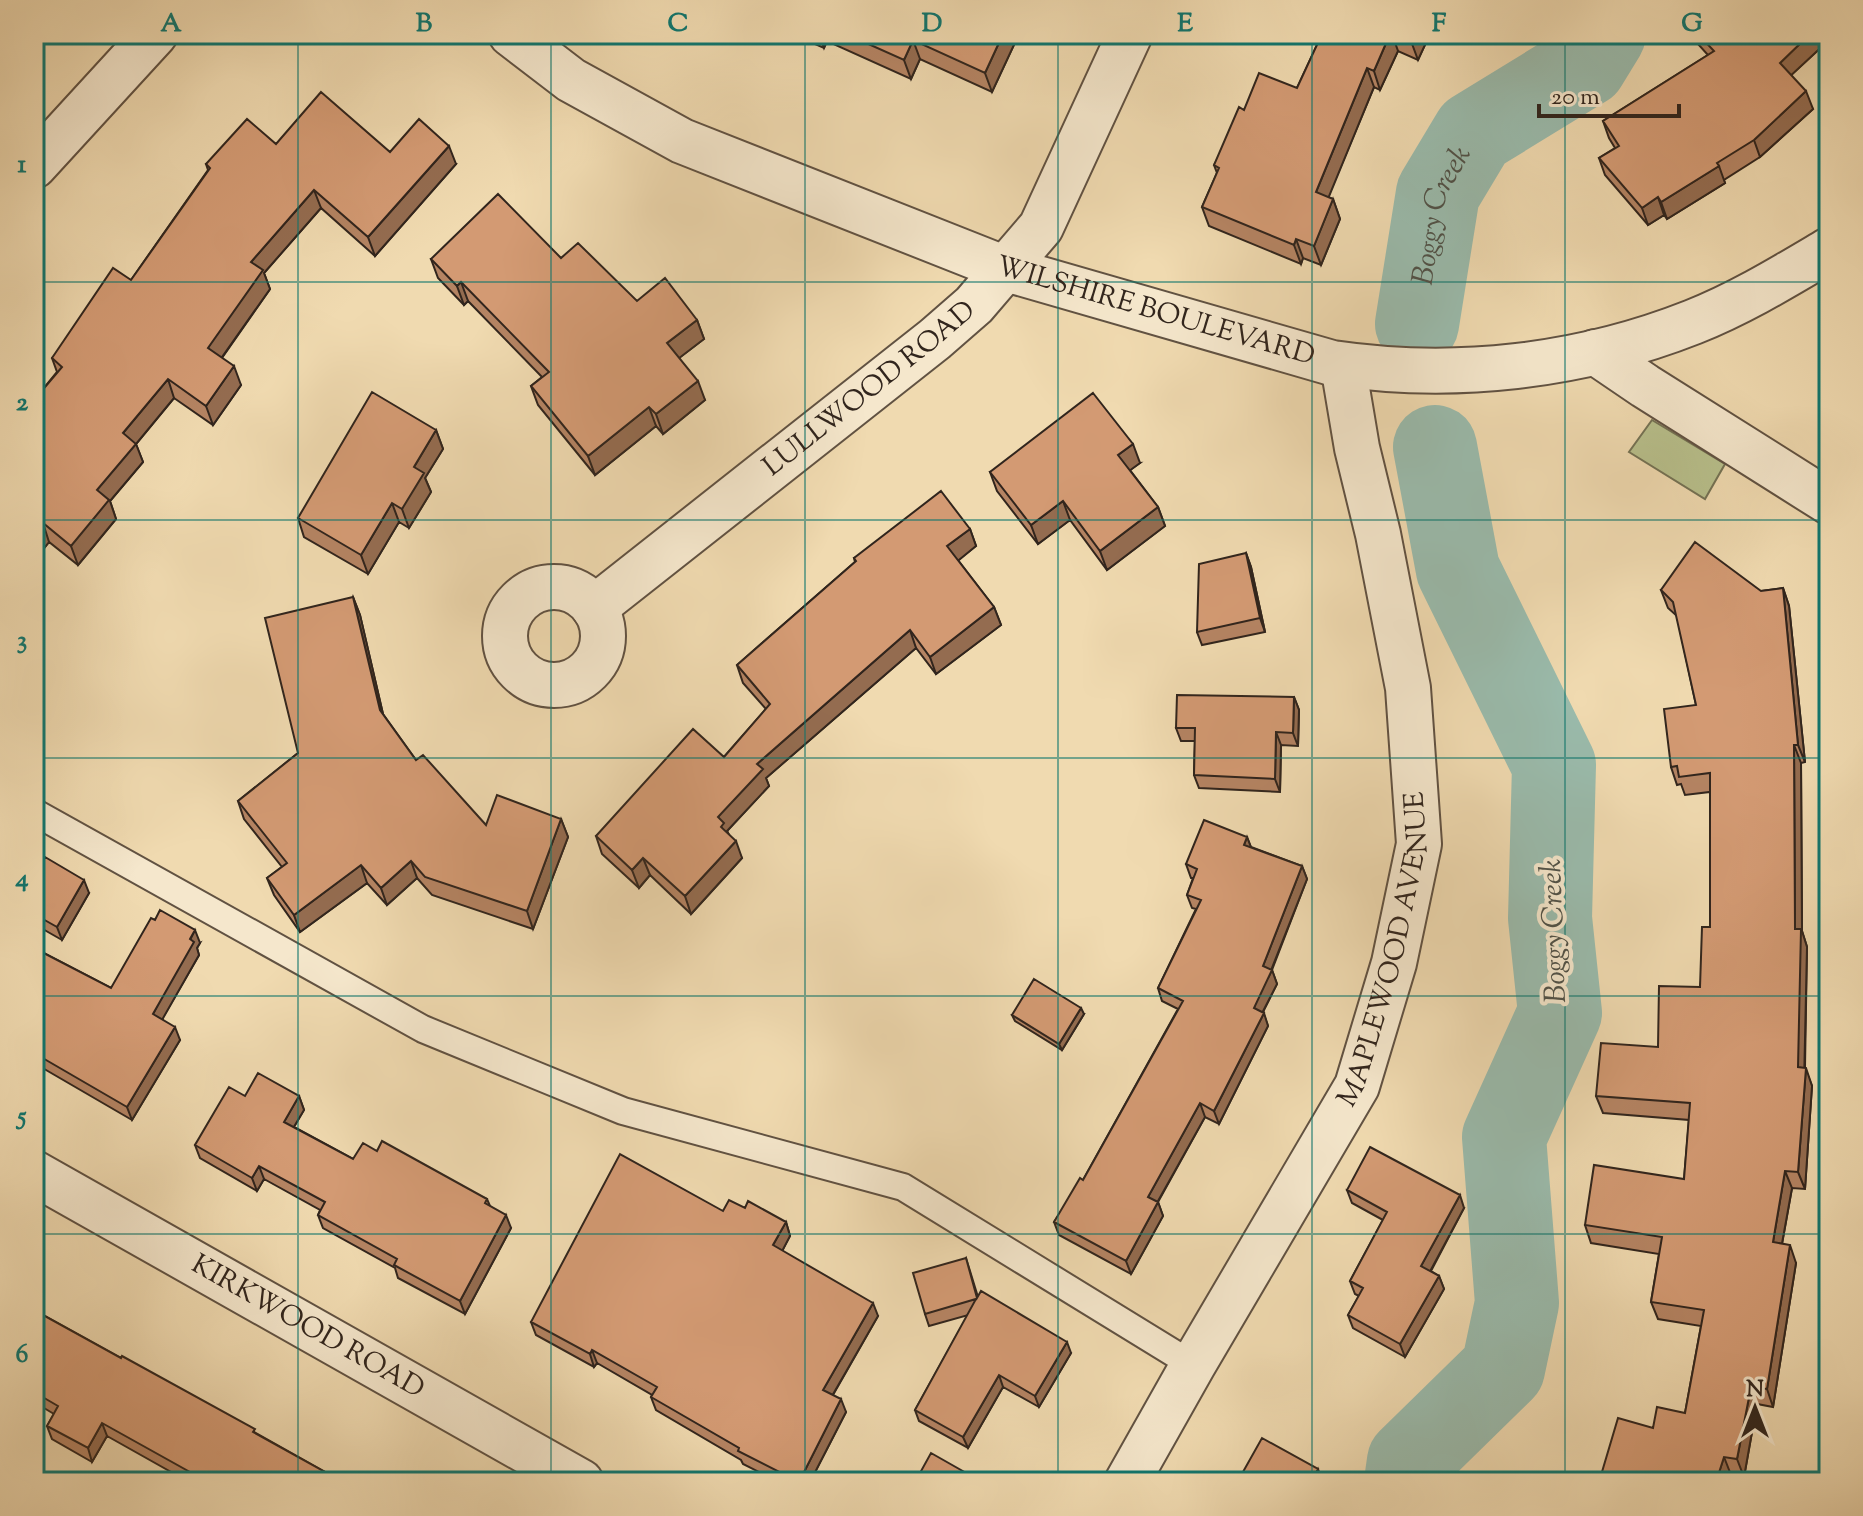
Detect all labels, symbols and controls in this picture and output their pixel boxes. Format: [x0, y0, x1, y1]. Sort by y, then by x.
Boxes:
text: A [160, 6, 182, 43]
text: B [416, 6, 433, 43]
text: C [668, 6, 688, 43]
text: D [922, 6, 942, 43]
text: E [1177, 6, 1193, 43]
text: F [1432, 6, 1447, 43]
text: G [1681, 6, 1703, 43]
scale bar [1539, 68, 1679, 118]
text: 20 m [1551, 81, 1600, 115]
water label: Boggy Creek [1402, 138, 1483, 288]
text: 1 [18, 147, 27, 184]
street label: WILSHIRE BOULEVARD [991, 247, 1319, 377]
street label: LULLWOOD ROAD [755, 292, 985, 487]
text: 2 [16, 385, 29, 422]
text: 3 [17, 623, 27, 660]
street label: MAPLEWOOD AVENUE [1328, 790, 1440, 1115]
water label: Boggy Creek [1531, 858, 1579, 1004]
text: 4 [14, 861, 29, 898]
text: 5 [16, 1099, 27, 1136]
street label: KIRKWOOD ROAD [183, 1245, 431, 1409]
text: 6 [16, 1337, 29, 1374]
north arrow [1715, 1368, 1795, 1448]
text: N [1746, 1375, 1764, 1407]

